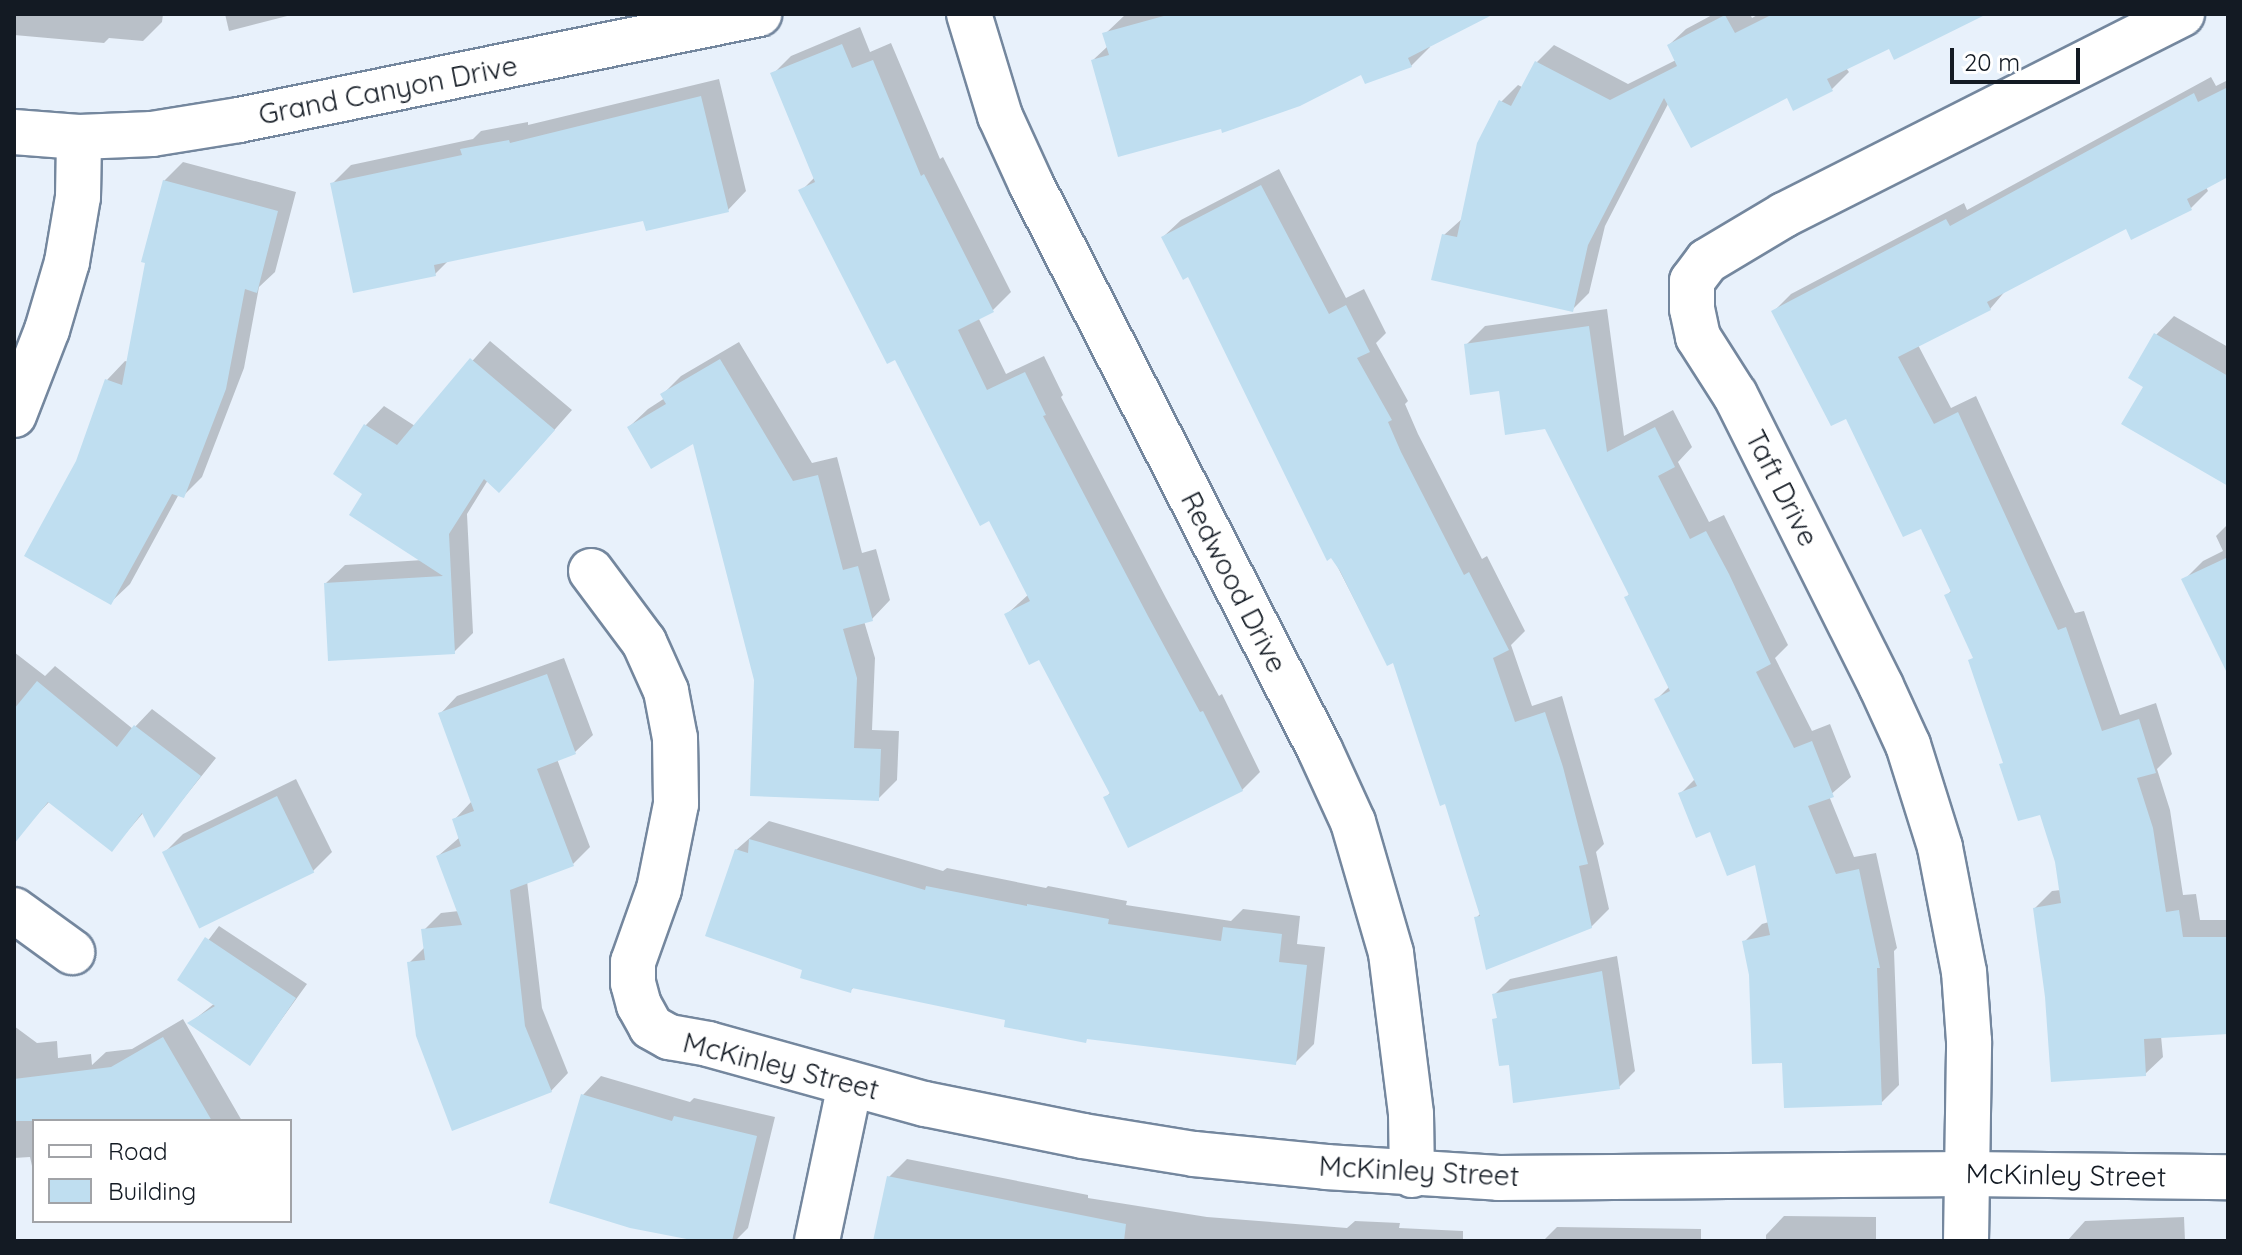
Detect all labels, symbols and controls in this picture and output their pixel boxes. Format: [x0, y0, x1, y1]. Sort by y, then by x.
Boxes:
scale bar [1954, 32, 2084, 82]
text: 20 m [1964, 47, 2020, 77]
street label: Grand Canyon Drive [256, 48, 520, 132]
street label: Taft Drive [1738, 424, 1826, 552]
street label: Redwood Drive [1174, 486, 1294, 678]
street label: McKinley Street [680, 1025, 882, 1107]
legend [32, 1119, 292, 1223]
text: Road [108, 1136, 168, 1166]
street label: McKinley Street [1318, 1149, 1520, 1193]
street label: McKinley Street [1965, 1156, 2167, 1194]
text: Building [108, 1176, 196, 1206]

